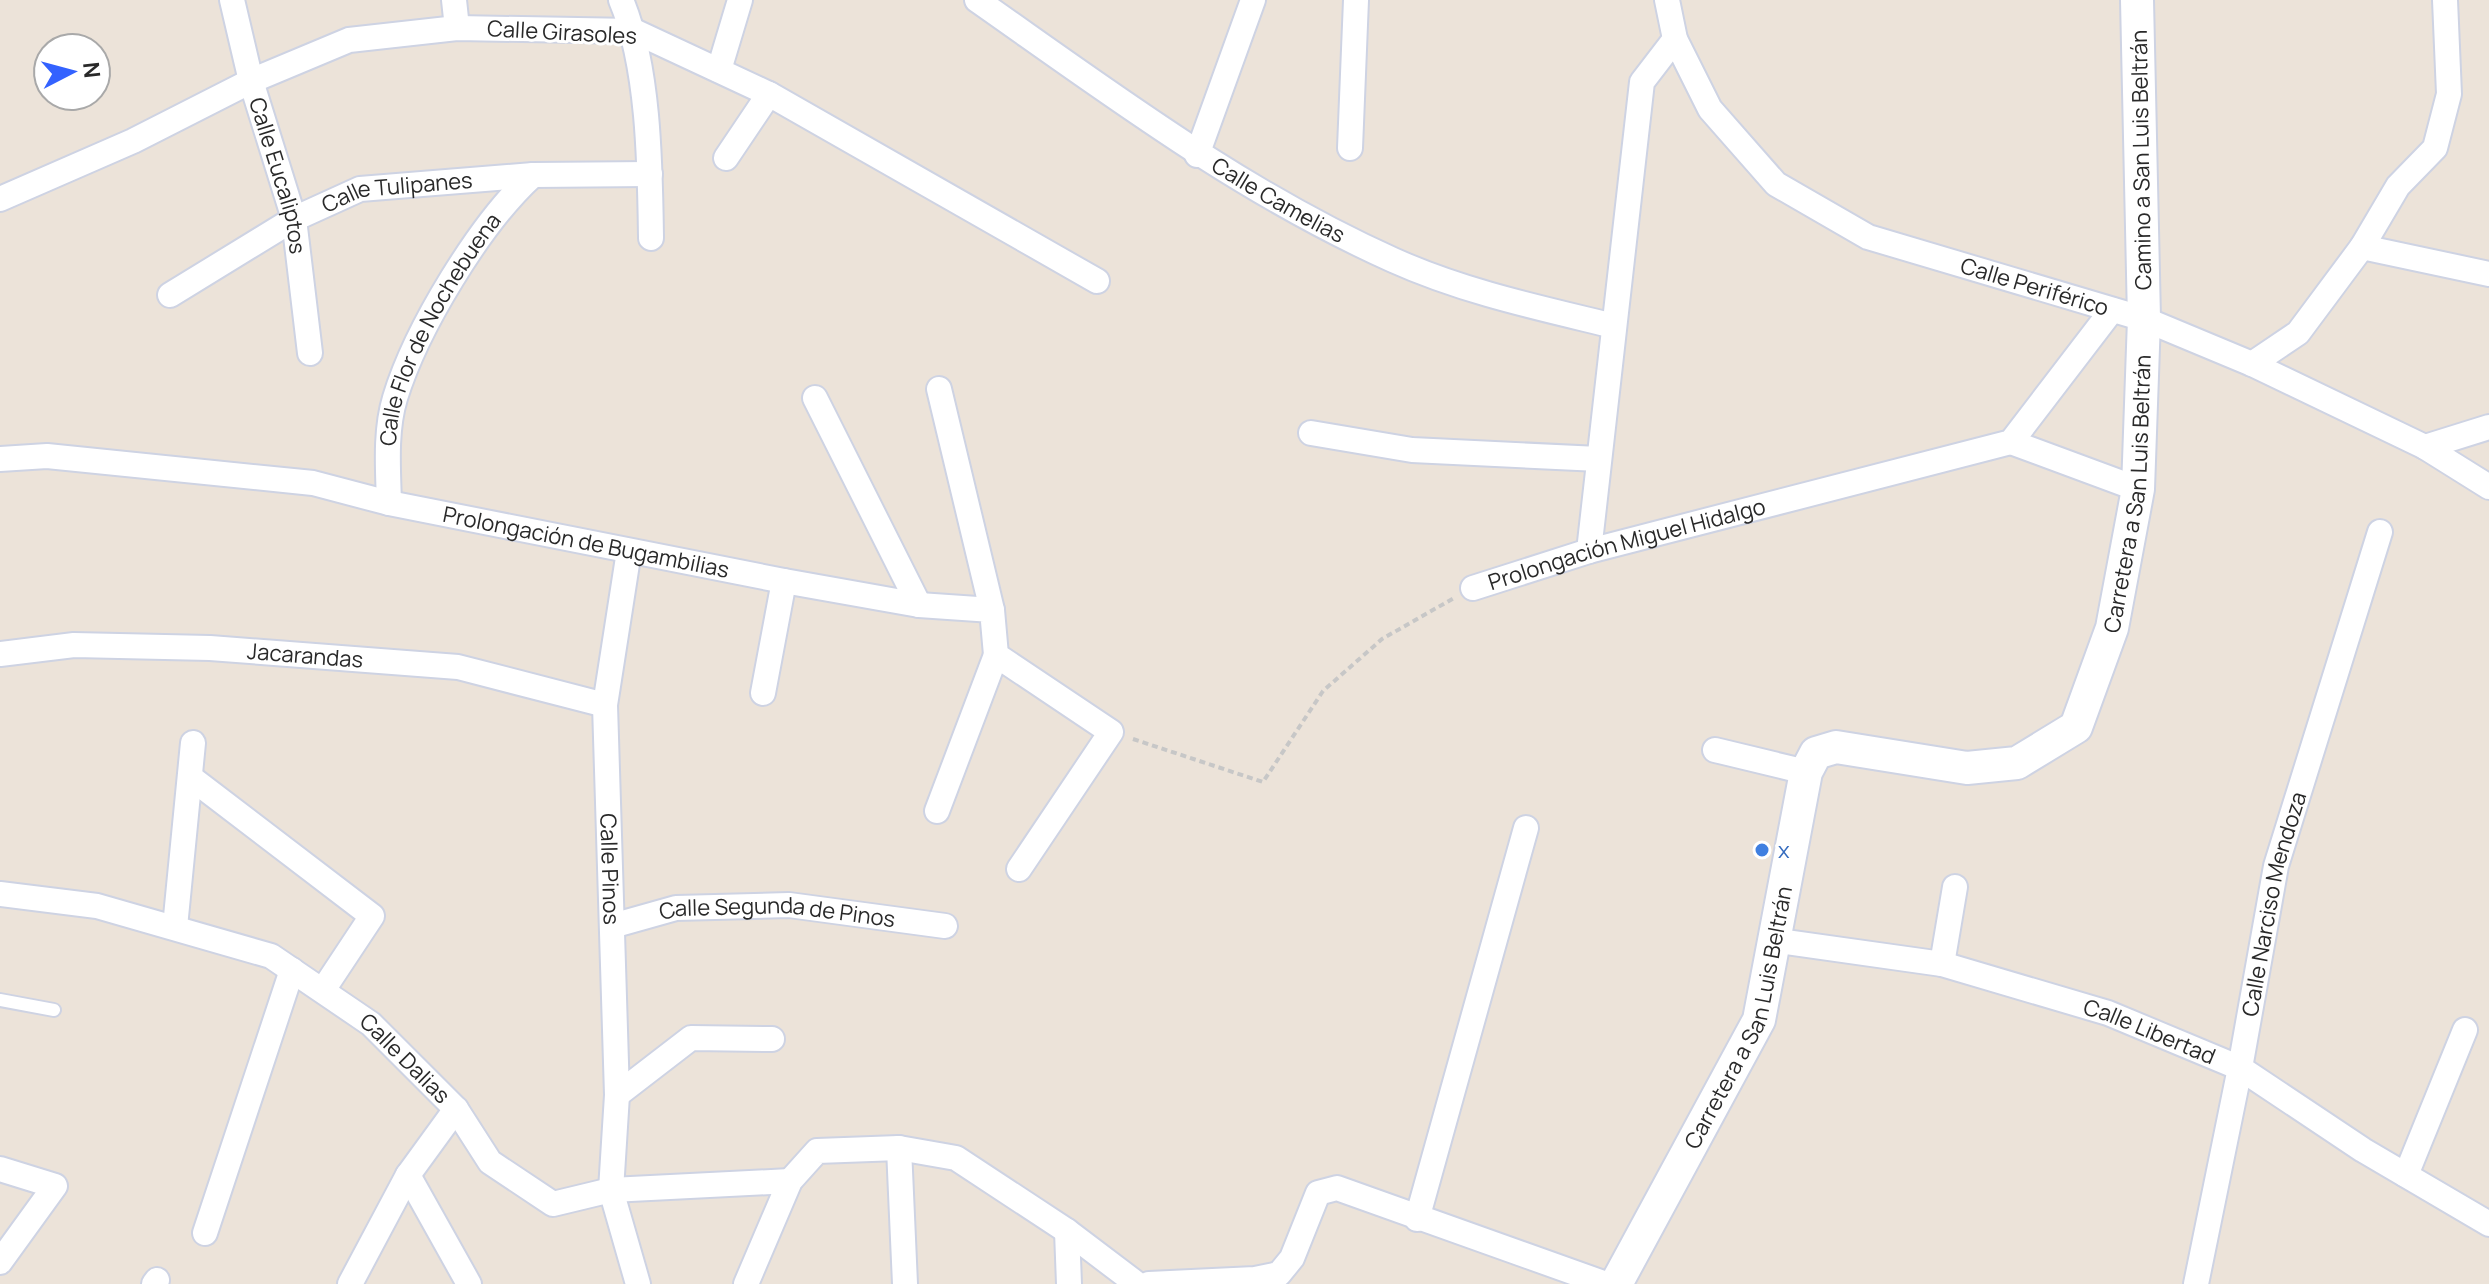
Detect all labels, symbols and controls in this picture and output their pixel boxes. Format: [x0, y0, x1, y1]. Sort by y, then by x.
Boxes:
street label: Calle Girasoles [486, 13, 638, 51]
street label: Camino a San Luis Beltrán [2124, 30, 2158, 290]
north arrow [32, 32, 112, 112]
text: N [76, 60, 108, 79]
street label: Calle Eucaliptos [242, 94, 313, 256]
street label: Calle Camelias [1206, 150, 1350, 250]
street label: Calle Tulipanes [317, 165, 474, 220]
street label: Calle Flor de Nochebuena [373, 207, 507, 447]
street label: Calle Periférico [1957, 250, 2112, 323]
street label: Carretera a San Luis Beltrán [2096, 354, 2158, 635]
street label: Prolongación Miguel Hidalgo [1484, 491, 1769, 597]
street label: Prolongación de Bugambilias [440, 499, 732, 585]
street label: Jacarandas [246, 636, 364, 675]
street label: Calle Narciso Mendoza [2235, 788, 2313, 1019]
street label: Calle Pinos [593, 813, 627, 925]
place label: x [1778, 835, 1790, 865]
marker: x [1753, 841, 1771, 859]
street label: Carretera a San Luis Beltrán [1677, 884, 1799, 1154]
street label: Calle Segunda de Pinos [656, 890, 897, 934]
street label: Calle Libertad [2080, 992, 2220, 1071]
street label: Calle Dalias [354, 1006, 457, 1110]

